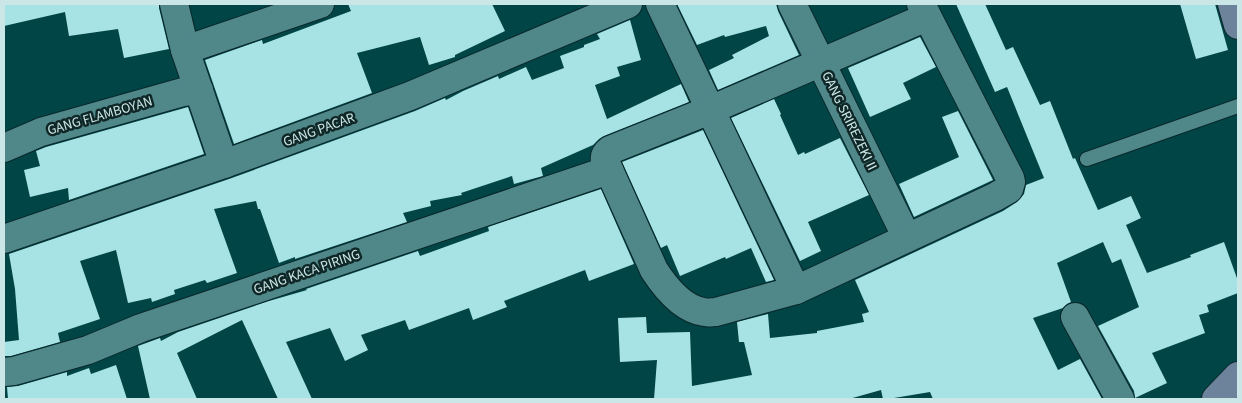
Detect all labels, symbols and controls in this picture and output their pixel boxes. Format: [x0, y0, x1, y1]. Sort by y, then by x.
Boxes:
street label: GANG SRIREZEKI II [816, 68, 882, 174]
street label: GANG FLAMBOYAN [45, 91, 155, 141]
street label: GANG PACAR [280, 108, 358, 152]
street label: GANG KACA PIRING [251, 244, 363, 300]

